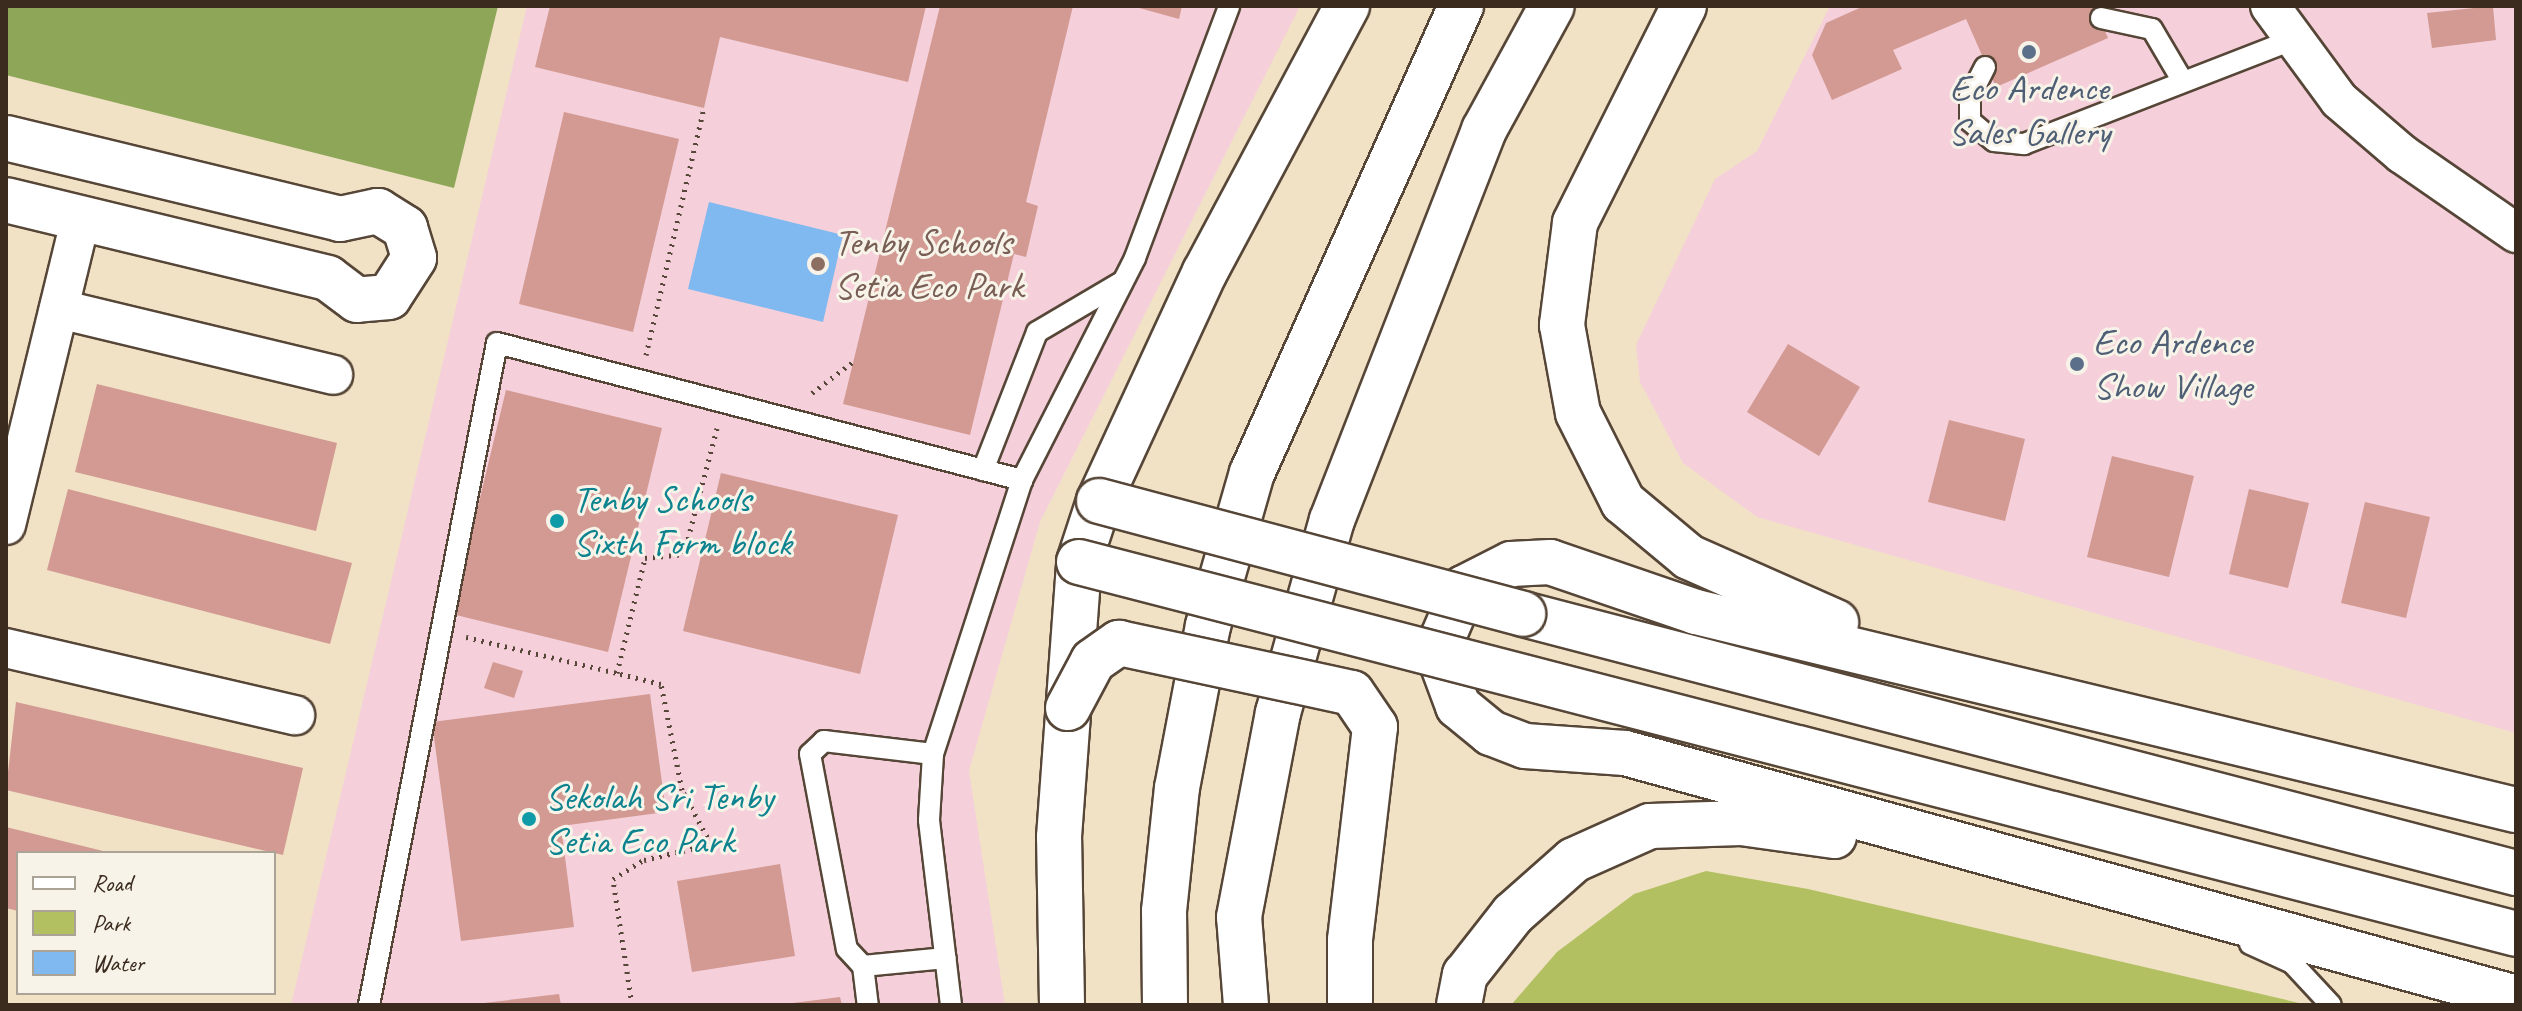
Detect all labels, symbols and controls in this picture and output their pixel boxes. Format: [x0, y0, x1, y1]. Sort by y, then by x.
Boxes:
marker: Eco Ardence Sales Gallery [2020, 43, 2038, 61]
place label: Eco Ardence Sales Gallery [1948, 65, 2110, 154]
place label: Tenby Schools Setia Eco Park [834, 219, 1025, 308]
marker: Tenby Schools Setia Eco Park [809, 255, 827, 273]
place label: Eco Ardence Show Village [2093, 319, 2252, 408]
marker: Eco Ardence Show Village [2068, 355, 2086, 373]
place label: Tenby Schools Sixth Form block [573, 476, 792, 566]
marker: Tenby Schools Sixth Form block [548, 512, 566, 530]
place label: Sekolah Sri Tenby Setia Eco Park [545, 774, 772, 864]
marker: Sekolah Sri Tenby Setia Eco Park [520, 810, 538, 828]
legend [16, 851, 276, 995]
text: Road [92, 868, 132, 898]
text: Park [92, 908, 130, 938]
text: Water [92, 948, 144, 978]

